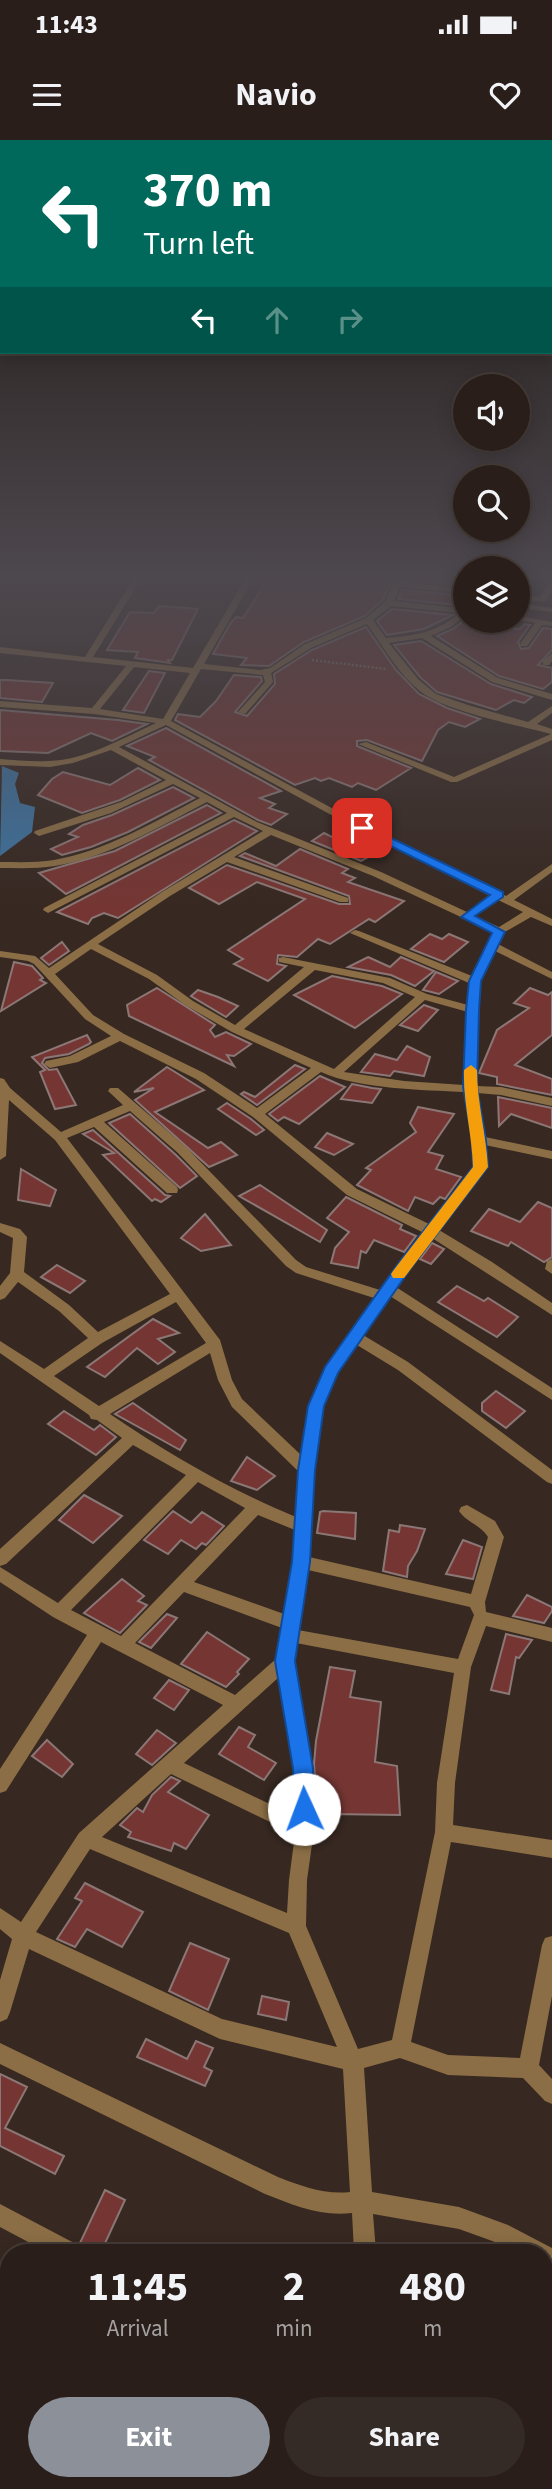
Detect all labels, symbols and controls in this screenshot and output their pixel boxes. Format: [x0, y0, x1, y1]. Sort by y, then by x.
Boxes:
text: 11:43 [35, 6, 98, 43]
text: Navio [235, 72, 317, 118]
icon: menu [28, 76, 66, 114]
icon: heart [486, 76, 524, 114]
text: 370 m [143, 156, 272, 226]
icon: left [28, 168, 119, 259]
text: Turn left [143, 221, 254, 267]
icon: left [185, 301, 223, 339]
icon: ahead [258, 301, 296, 339]
icon: right [331, 301, 369, 339]
map controls [453, 374, 530, 633]
button: sound [453, 374, 530, 451]
button: search [453, 465, 530, 542]
button: layers [453, 556, 530, 633]
pin [332, 798, 392, 858]
icon: arrive [343, 809, 381, 847]
position arrow [267, 1772, 341, 1846]
text: 11:45 [87, 2257, 188, 2317]
text: 2 [283, 2257, 305, 2317]
text: 480 [399, 2257, 466, 2317]
text: Arrival [107, 2312, 169, 2345]
text: min [275, 2312, 313, 2345]
text: m [423, 2312, 442, 2345]
button: Exit [28, 2397, 270, 2477]
button: Share [284, 2397, 525, 2477]

